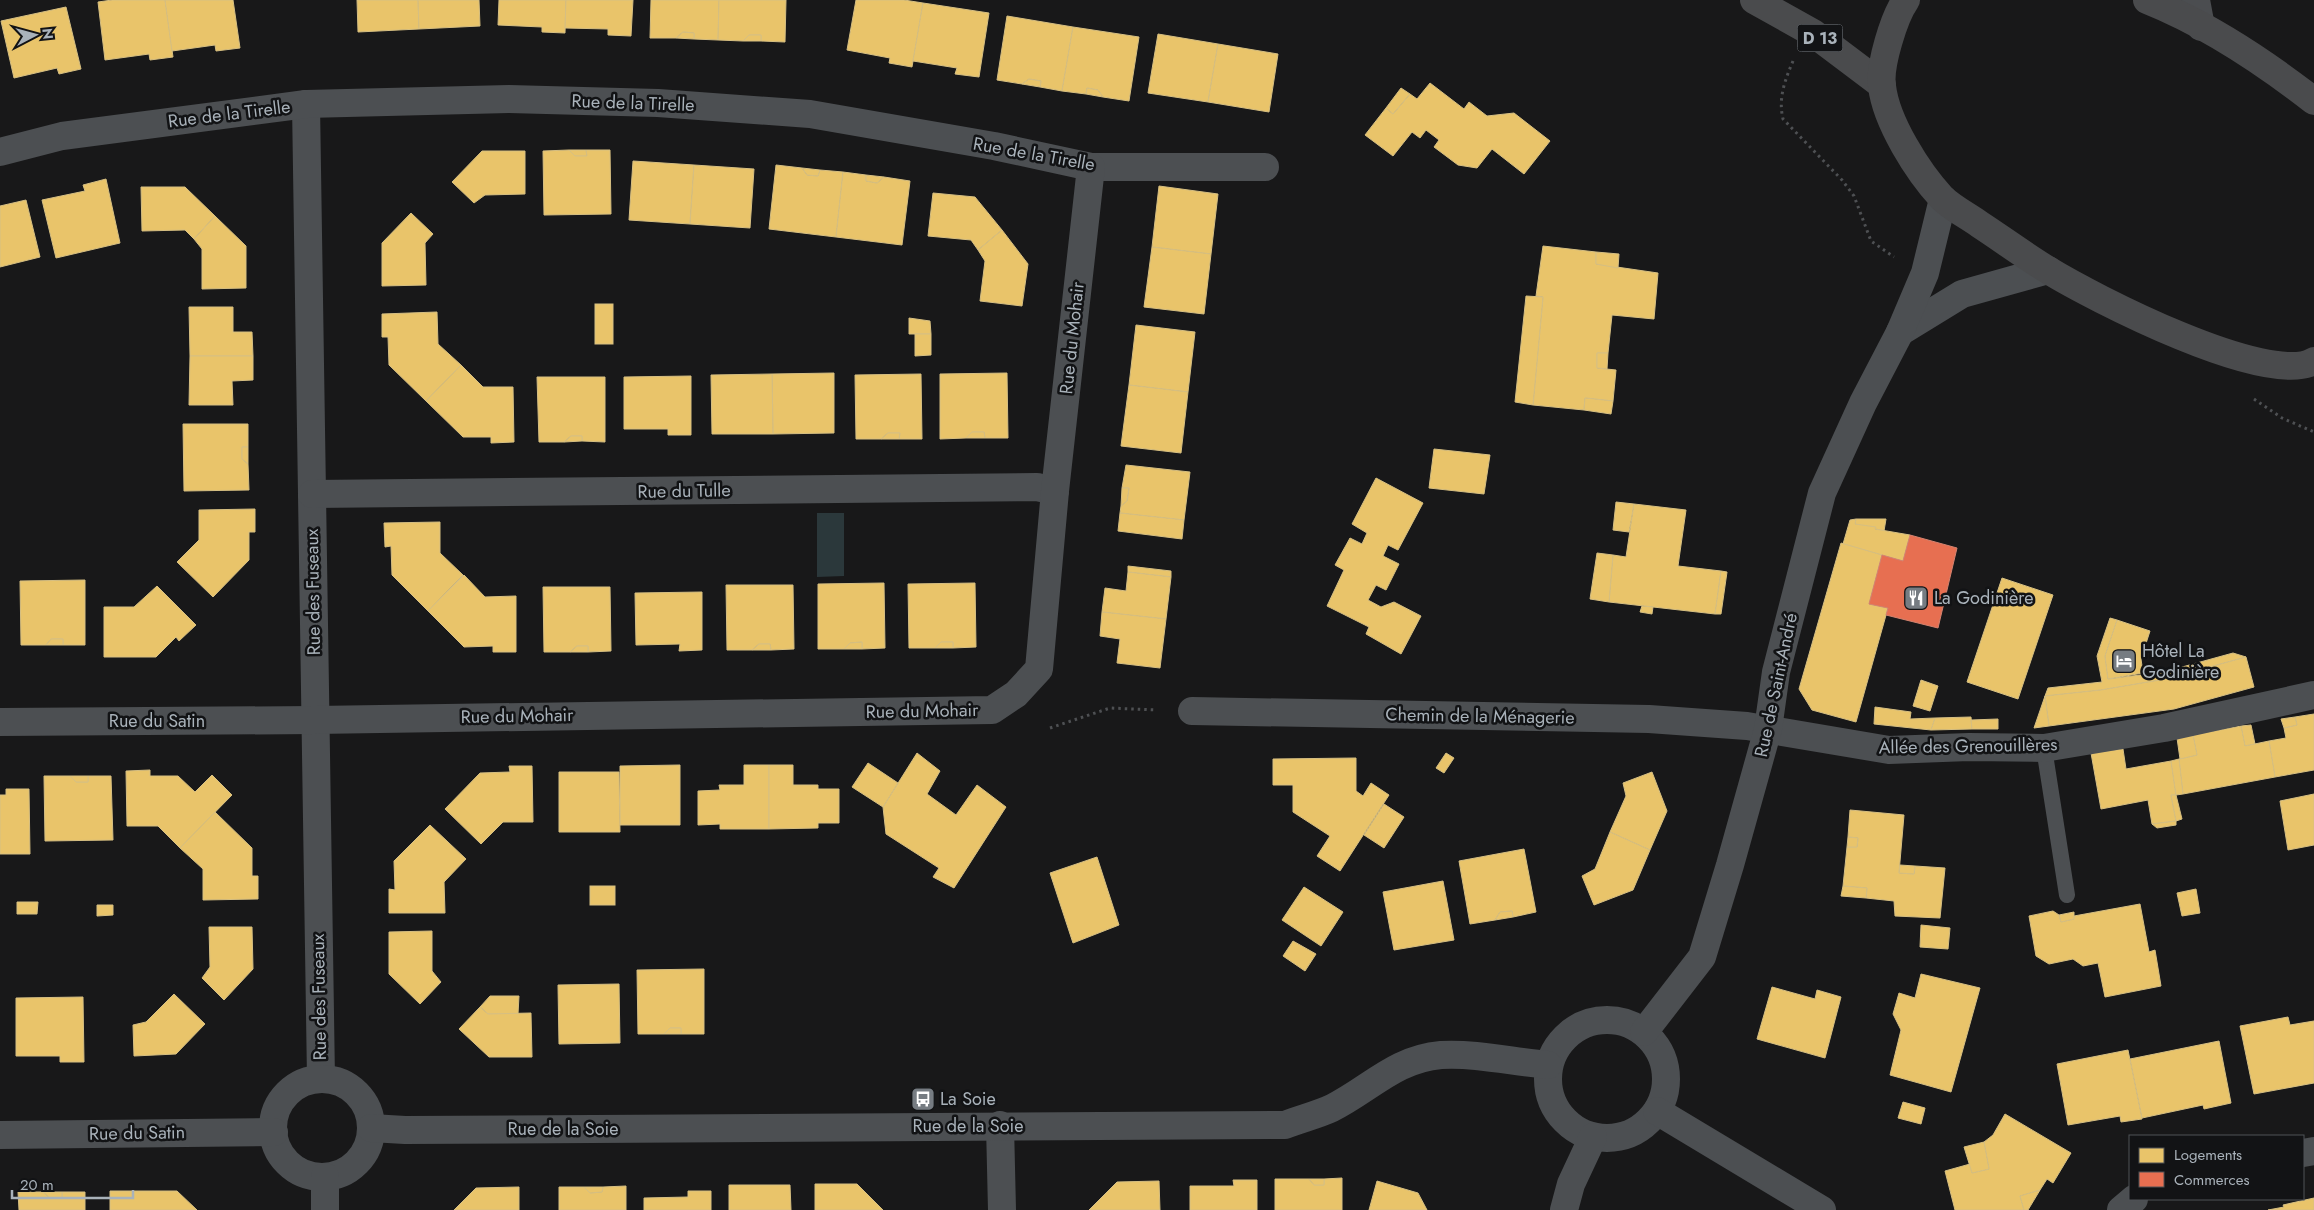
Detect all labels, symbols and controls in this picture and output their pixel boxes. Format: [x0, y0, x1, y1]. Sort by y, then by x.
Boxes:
north arrow [10, 10, 60, 60]
road number: D 13 [1798, 24, 1842, 52]
text: N [37, 27, 58, 40]
street label: Rue de la Tirelle [571, 88, 695, 118]
street label: Rue de la Tirelle [166, 94, 292, 134]
street label: Rue de la Tirelle [971, 131, 1097, 177]
street label: Rue du Mohair [1053, 280, 1091, 395]
street label: Rue du Tulle [637, 477, 731, 505]
street label: Rue des Fuseaux [299, 528, 327, 656]
restaurant icon: La Godinière [1903, 585, 1929, 611]
place label: La Godinière [1934, 585, 2033, 611]
street label: Rue de Saint-André [1748, 611, 1804, 759]
place label: Hôtel La Godinière [2142, 638, 2219, 685]
hotel icon: Hôtel La Godinière [2111, 648, 2137, 674]
street label: Rue du Mohair [865, 697, 979, 725]
street label: Chemin de la Ménagerie [1385, 701, 1575, 731]
street label: Rue du Mohair [460, 702, 574, 730]
street label: Rue du Satin [109, 708, 205, 734]
street label: Allée des Grenouillères [1878, 731, 2058, 761]
street label: Rue des Fuseaux [305, 933, 333, 1061]
bus stop icon: La Soie [910, 1086, 936, 1112]
place label: La Soie [940, 1086, 996, 1112]
street label: Rue de la Soie [913, 1113, 1023, 1139]
street label: Rue de la Soie [508, 1116, 618, 1142]
street label: Rue du Satin [89, 1119, 185, 1147]
legend [2129, 1135, 2304, 1200]
text: Logements [2174, 1144, 2242, 1166]
scale bar [12, 1168, 134, 1200]
text: Commerces [2174, 1169, 2249, 1191]
text: 20 m [20, 1174, 54, 1196]

